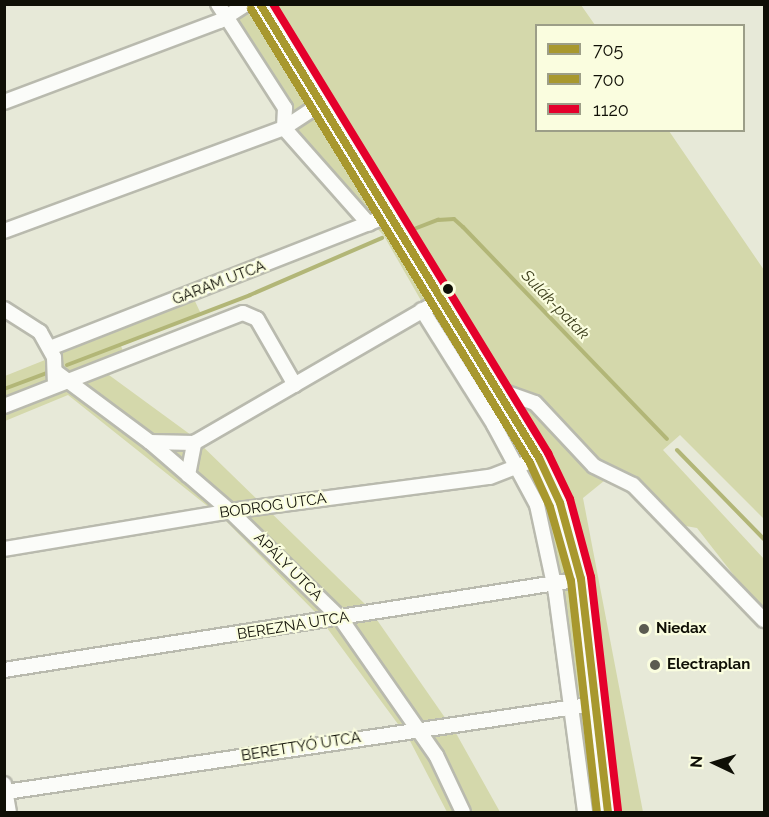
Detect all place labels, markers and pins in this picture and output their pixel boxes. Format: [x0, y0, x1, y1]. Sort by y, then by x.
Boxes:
unlabelled marker [442, 283, 454, 295]
place label: Niedax [656, 620, 707, 638]
marker: Niedax [637, 622, 651, 636]
place label: Electraplan [667, 656, 750, 674]
marker: Electraplan [648, 658, 662, 672]

